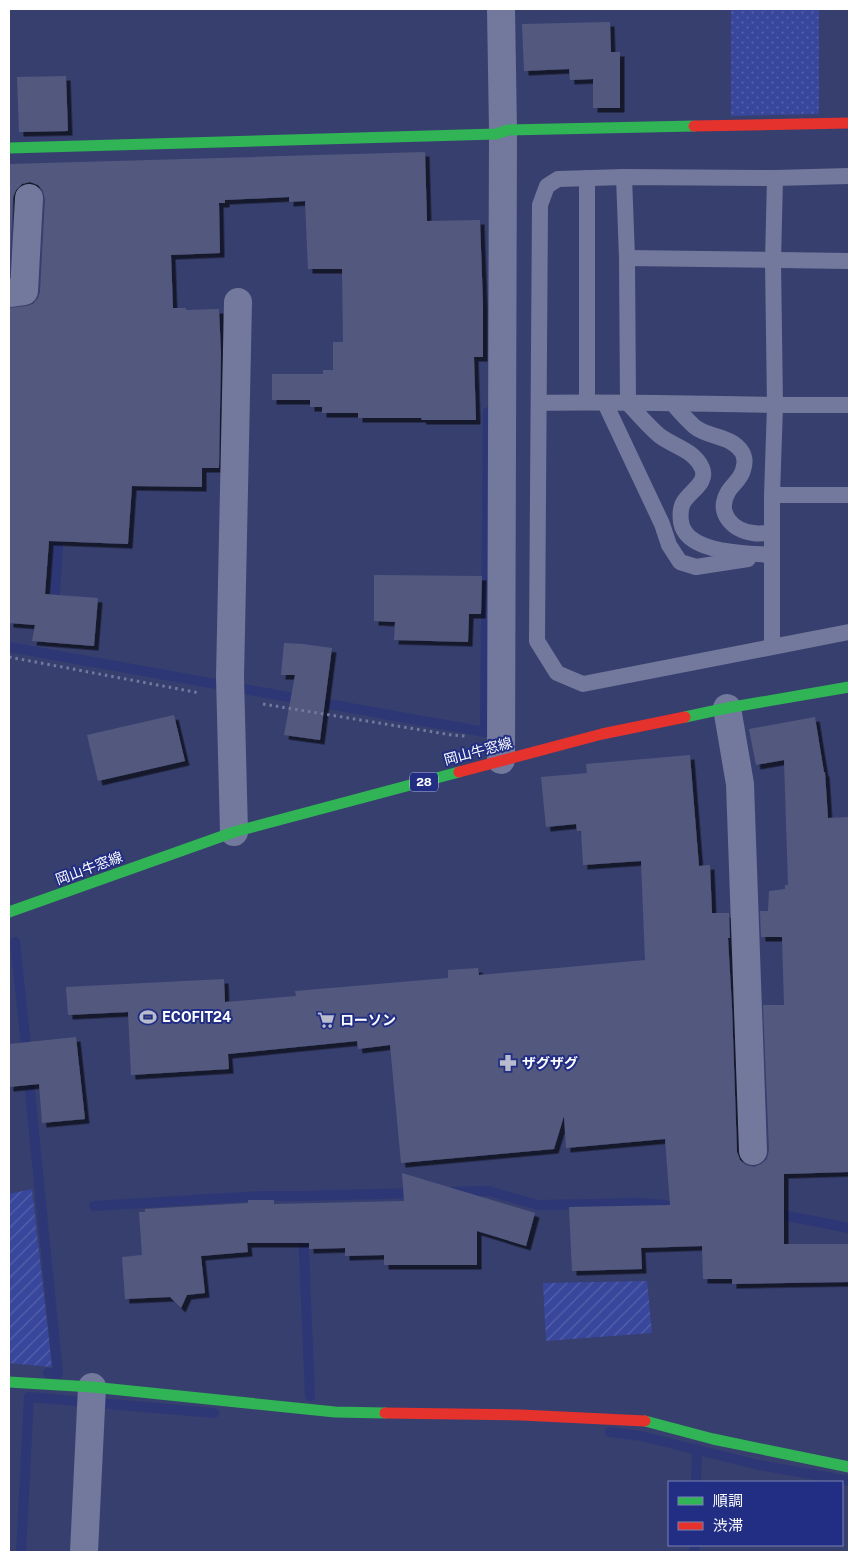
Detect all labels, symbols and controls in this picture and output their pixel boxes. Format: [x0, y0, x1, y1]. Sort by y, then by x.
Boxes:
street label: 岡山牛窓線 [442, 734, 514, 768]
road number: 28 [410, 772, 438, 792]
street label: 岡山牛窓線 [53, 849, 125, 887]
sports icon: ECOFIT24 [138, 1007, 158, 1027]
place label: ECOFIT24 [162, 1009, 231, 1025]
supermarket icon: ローソン [316, 1010, 336, 1030]
place label: ローソン [340, 1012, 396, 1028]
pharmacy icon: ザグザグ [498, 1053, 518, 1073]
place label: ザグザグ [522, 1055, 578, 1071]
legend [668, 1481, 843, 1546]
text: 順調 [713, 1492, 743, 1509]
text: 渋滞 [713, 1517, 743, 1534]

